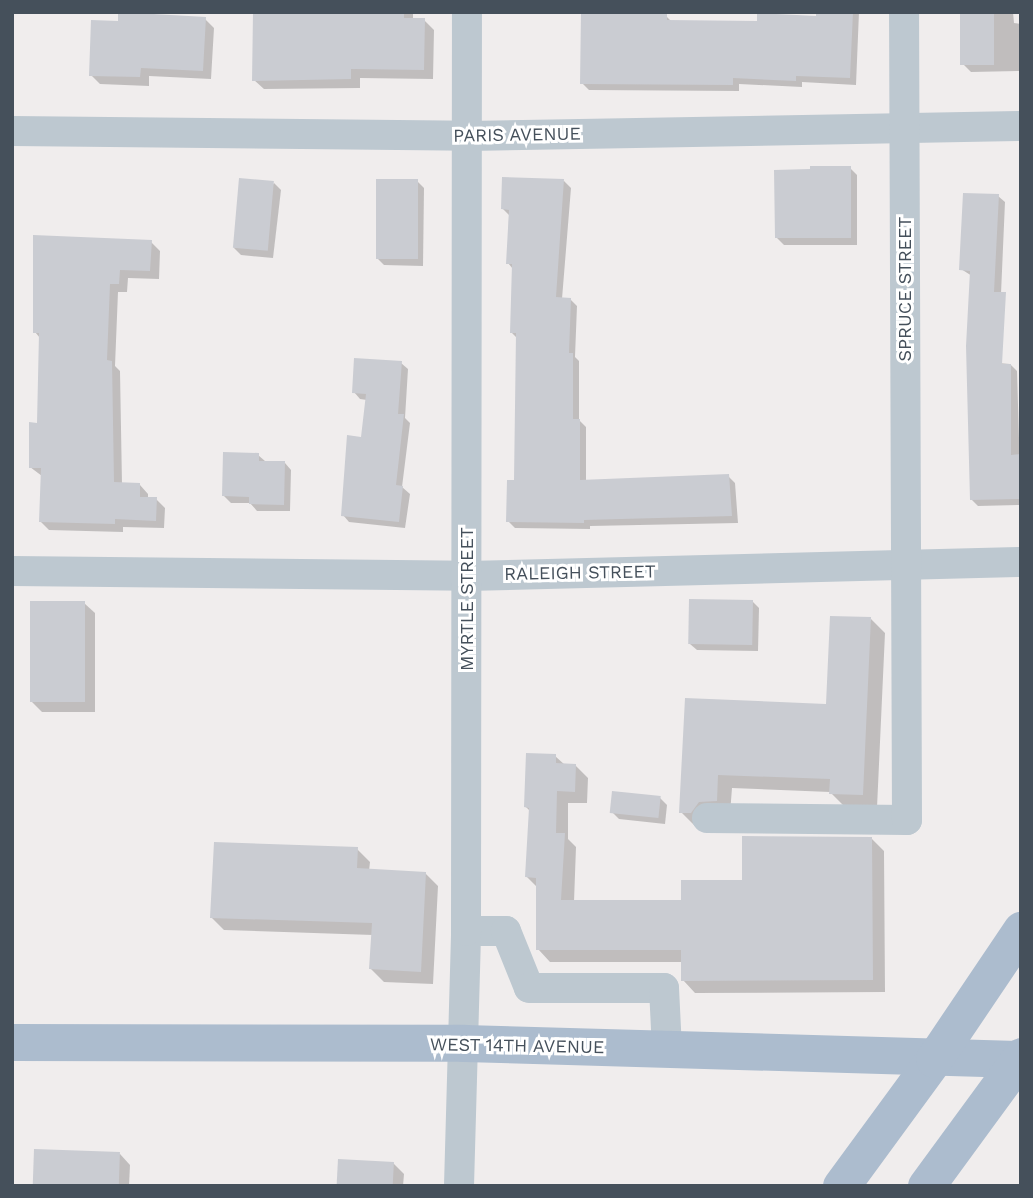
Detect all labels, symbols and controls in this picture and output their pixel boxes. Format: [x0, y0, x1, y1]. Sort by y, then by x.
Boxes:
street label: PARIS AVENUE [453, 123, 581, 147]
street label: SPRUCE STREET [894, 217, 916, 361]
street label: MYRTLE STREET [456, 527, 478, 671]
street label: RALEIGH STREET [504, 561, 656, 585]
street label: WEST 14TH AVENUE [429, 1034, 605, 1058]

